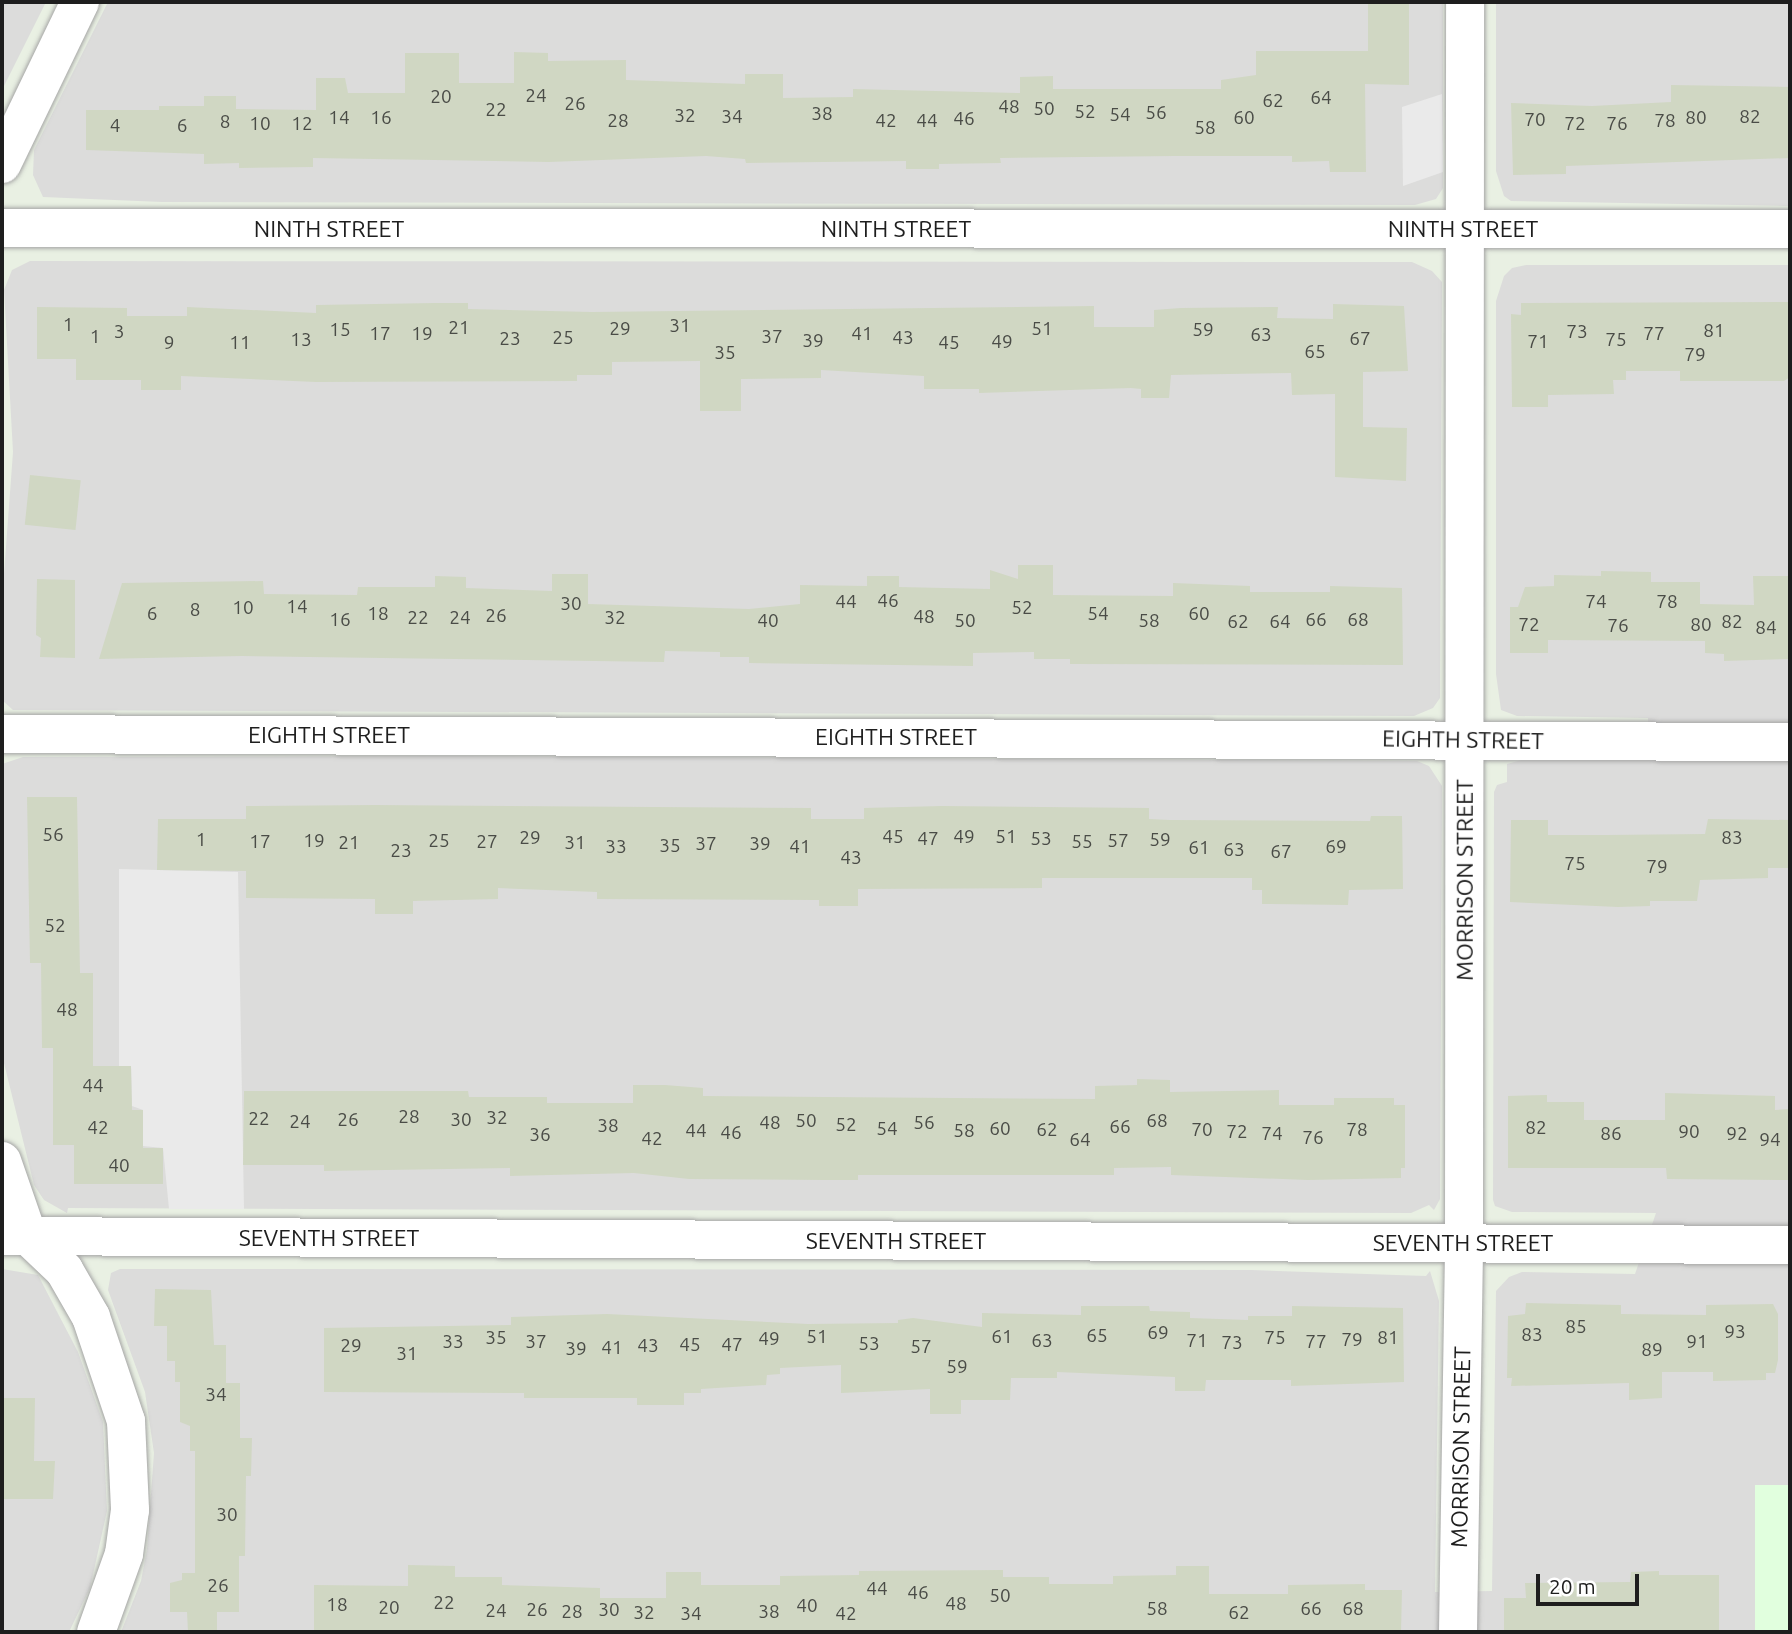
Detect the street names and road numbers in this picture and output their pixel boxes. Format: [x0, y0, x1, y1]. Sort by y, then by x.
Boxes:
street label: NINTH STREET [254, 215, 404, 243]
street label: NINTH STREET [821, 215, 971, 243]
street label: NINTH STREET [1388, 215, 1538, 243]
street label: EIGHTH STREET [248, 721, 410, 749]
street label: EIGHTH STREET [815, 723, 977, 751]
street label: EIGHTH STREET [1382, 725, 1544, 755]
street label: MORRISON STREET [1451, 779, 1479, 981]
street label: SEVENTH STREET [239, 1224, 419, 1252]
street label: SEVENTH STREET [806, 1227, 986, 1255]
street label: SEVENTH STREET [1373, 1229, 1553, 1257]
street label: MORRISON STREET [1445, 1346, 1477, 1548]

